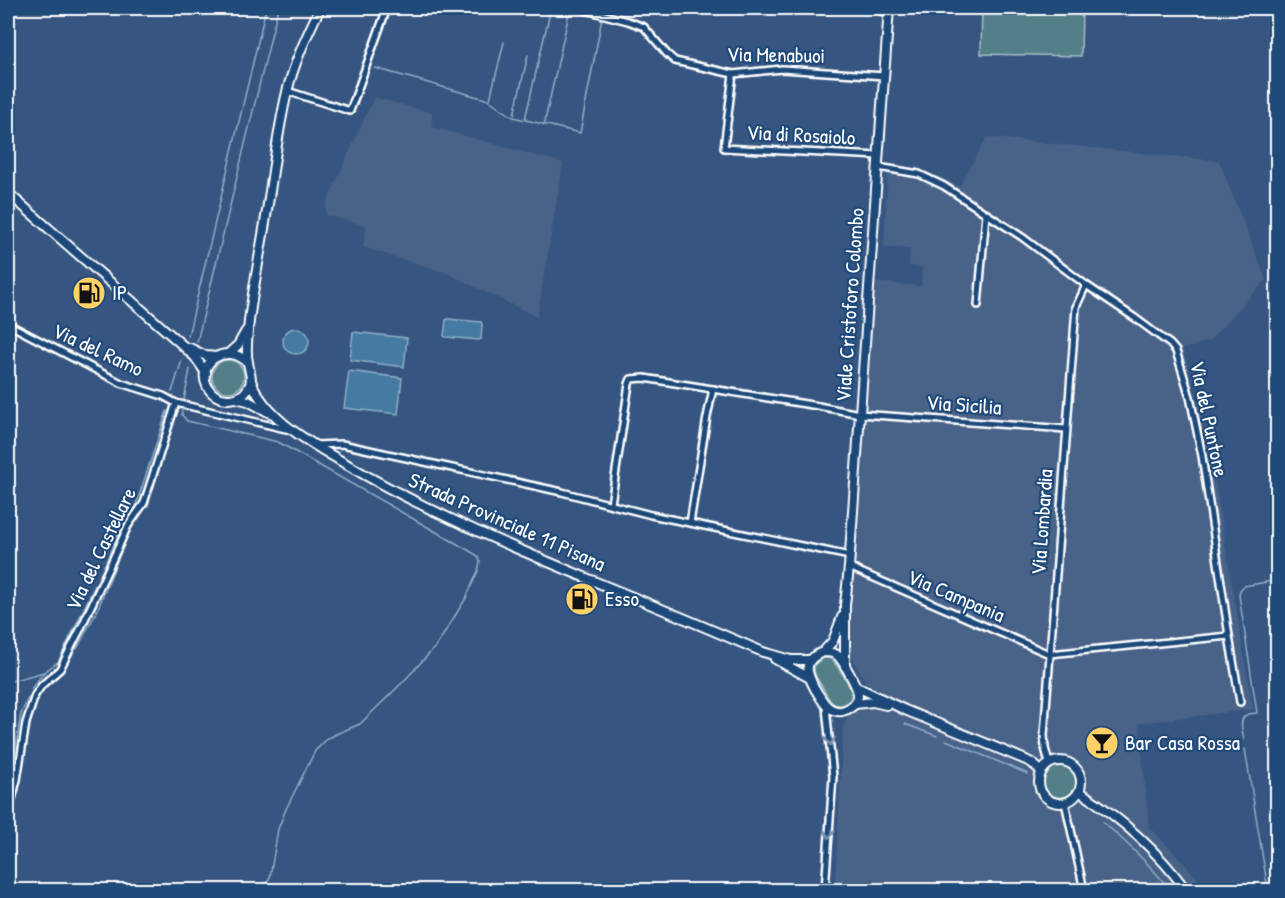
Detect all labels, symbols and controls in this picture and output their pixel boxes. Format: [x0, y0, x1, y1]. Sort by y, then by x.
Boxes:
street label: Via Menabuoi [727, 39, 825, 70]
street label: Via di Rosaiolo [746, 117, 856, 152]
street label: Viale Cristoforo Colombo [828, 207, 871, 403]
fuel station icon: IP [71, 275, 107, 311]
place label: IP [112, 278, 127, 307]
street label: Via del Ramo [48, 316, 148, 383]
street label: Via del Puntone [1183, 358, 1236, 480]
street label: Via Sicilia [925, 387, 1003, 422]
street label: Strada Provinciale 11 Pisana [404, 465, 610, 578]
street label: Via Lombardia [1023, 468, 1060, 576]
street label: Via del Castellare [58, 482, 143, 615]
street label: Via Campania [903, 562, 1009, 629]
fuel station icon: Esso [564, 581, 600, 617]
place label: Esso [605, 584, 639, 613]
bar icon: Bar Casa Rossa [1084, 725, 1120, 761]
place label: Bar Casa Rossa [1125, 728, 1240, 757]
one-way arrow [823, 737, 836, 746]
one-way arrow [823, 829, 836, 838]

